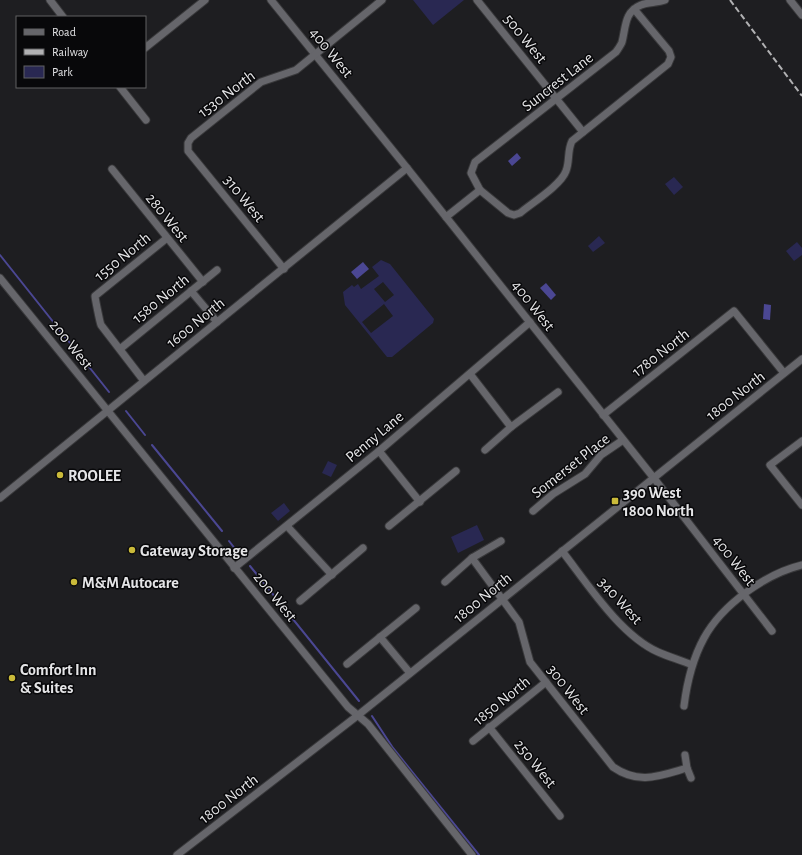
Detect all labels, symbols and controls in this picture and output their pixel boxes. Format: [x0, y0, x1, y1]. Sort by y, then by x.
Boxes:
street label: 500 West [501, 11, 550, 66]
legend [16, 16, 146, 88]
street label: 400 West [306, 25, 356, 81]
text: Road [52, 26, 76, 38]
text: Railway [52, 46, 88, 59]
street label: Suncrest Lane [519, 49, 596, 114]
text: Park [52, 66, 73, 78]
street label: 1530 North [195, 67, 258, 120]
street label: 310 West [221, 172, 268, 225]
street label: 280 West [143, 190, 192, 245]
street label: 1550 North [92, 230, 154, 284]
street label: 1580 North [129, 271, 192, 326]
street label: 400 West [509, 277, 558, 334]
street label: 1600 North [164, 295, 228, 351]
street label: 200 West [46, 317, 96, 373]
street label: 1780 North [629, 326, 692, 380]
street label: 1800 North [703, 368, 768, 423]
street label: Penny Lane [343, 408, 407, 466]
street label: Somerset Place [528, 430, 613, 501]
place label: ROOLEE [68, 468, 121, 484]
marker: ROOLEE [55, 470, 65, 480]
place label: 390 West 1800 North [623, 485, 694, 519]
marker: 390 West 1800 North [610, 496, 620, 506]
street label: 400 West [710, 532, 759, 589]
place label: Gateway Storage [140, 543, 248, 560]
marker: Gateway Storage [127, 545, 137, 555]
street label: 200 West [250, 569, 300, 625]
street label: 1800 North [451, 570, 515, 626]
street label: 340 West [595, 574, 645, 627]
place label: M&M Autocare [82, 575, 179, 591]
marker: M&M Autocare [69, 577, 79, 587]
place label: Comfort Inn & Suites [20, 662, 96, 696]
street label: 300 West [544, 662, 592, 717]
marker: Comfort Inn & Suites [7, 673, 17, 683]
street label: 1850 North [470, 673, 533, 728]
street label: 250 West [511, 736, 559, 791]
street label: 1800 North [196, 771, 261, 826]

